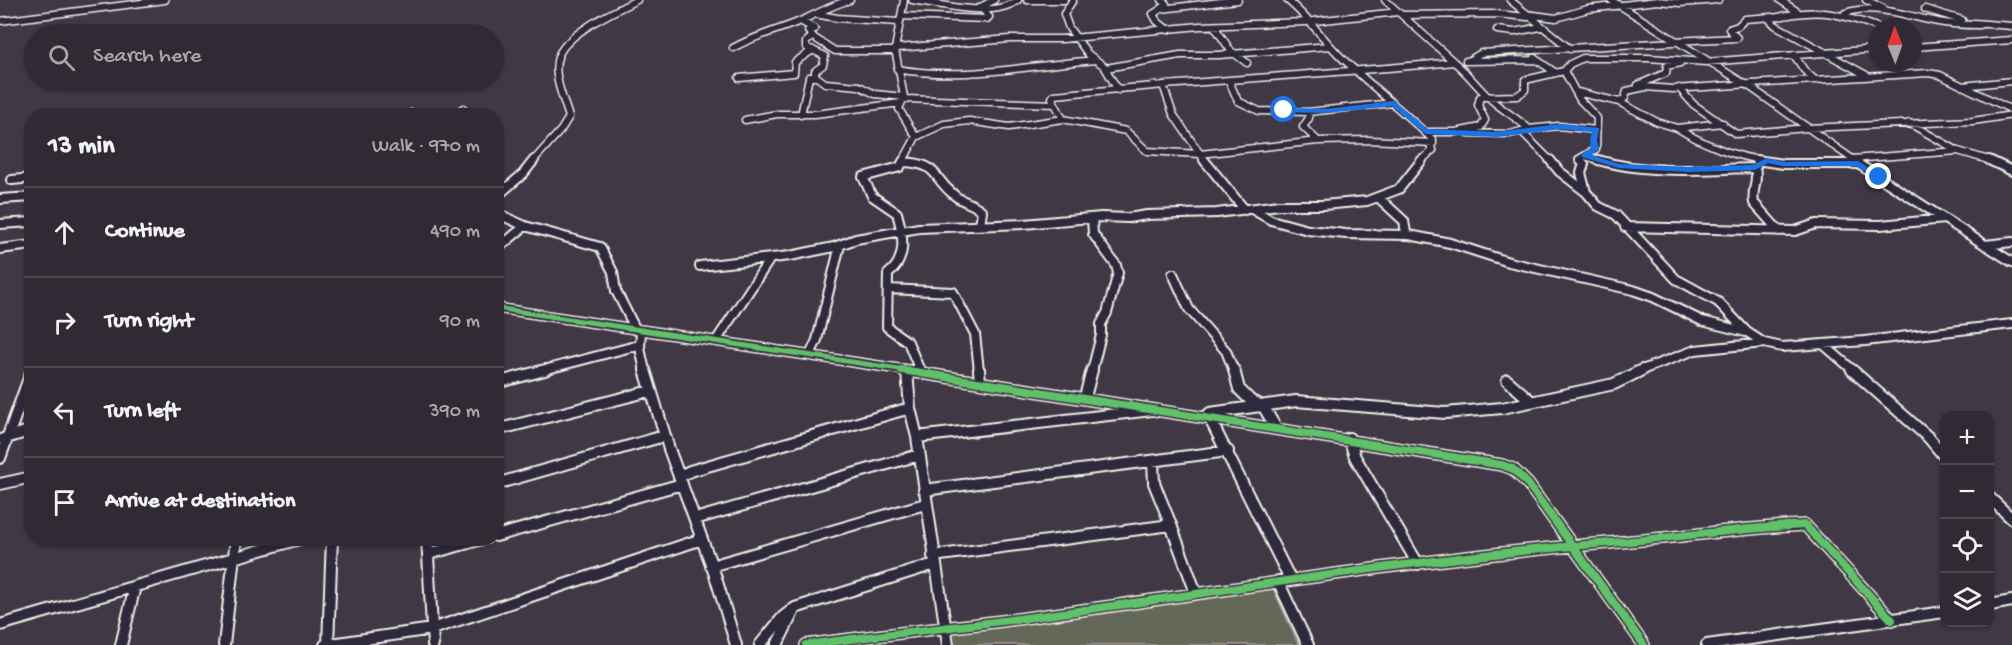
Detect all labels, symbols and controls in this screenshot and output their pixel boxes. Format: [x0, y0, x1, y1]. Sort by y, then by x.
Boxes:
north arrow [1868, 18, 1922, 72]
search box [24, 24, 504, 90]
icon: search [45, 41, 78, 74]
text: Search here [93, 44, 201, 70]
route start [1270, 96, 1296, 122]
text: 13 min [48, 132, 115, 163]
text: Walk · 970 m [372, 136, 480, 159]
route end [1865, 163, 1891, 189]
icon: ahead [48, 216, 81, 249]
text: Continue [105, 219, 185, 245]
text: 490 m [430, 221, 480, 244]
icon: right [48, 306, 81, 339]
text: Turn right [105, 309, 193, 335]
text: 90 m [440, 311, 480, 334]
icon: left [48, 396, 81, 429]
text: Turn left [105, 399, 179, 425]
text: 390 m [429, 401, 480, 424]
map controls [1940, 411, 1994, 627]
button: + [1940, 411, 1994, 465]
button: − [1940, 465, 1994, 519]
icon: arrive [48, 486, 81, 519]
text: Arrive at destination [105, 489, 295, 515]
button: locate [1940, 519, 1994, 573]
button: layers [1940, 573, 1994, 627]

